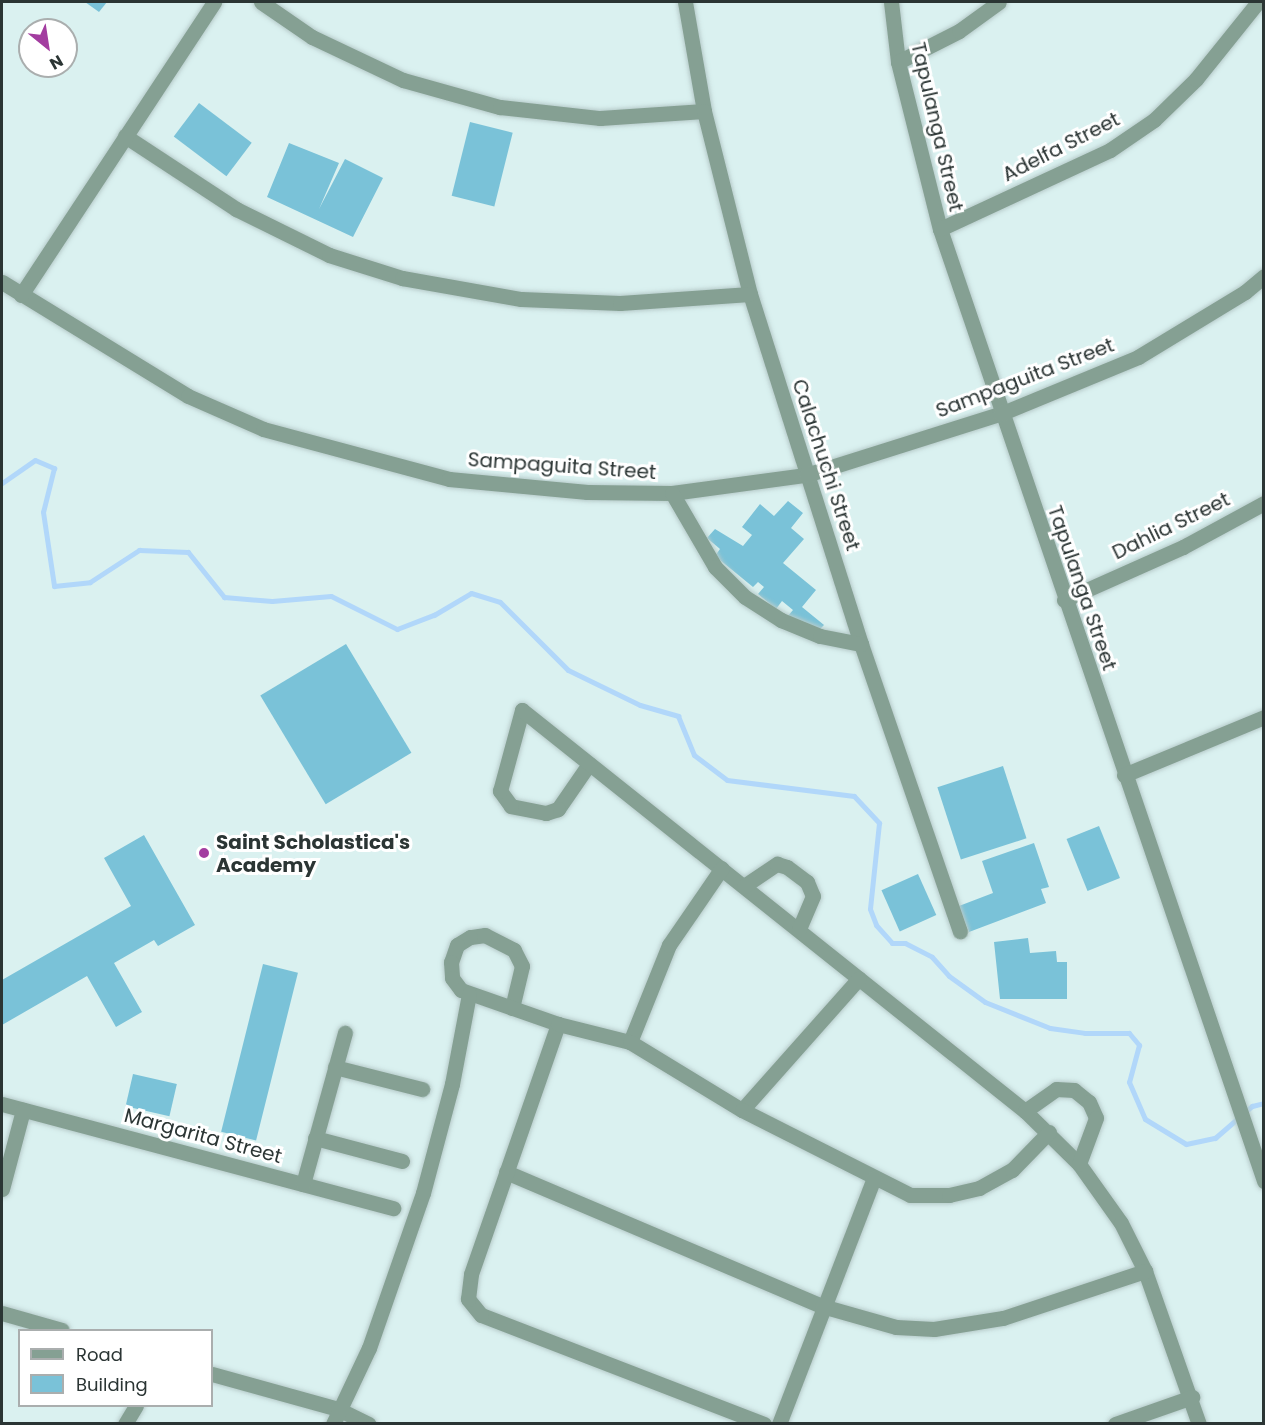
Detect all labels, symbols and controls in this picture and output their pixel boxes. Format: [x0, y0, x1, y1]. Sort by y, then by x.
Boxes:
north arrow [18, 18, 78, 78]
street label: Tapulanga Street [906, 40, 968, 214]
text: N [45, 49, 67, 75]
street label: Adelfa Street [998, 107, 1124, 187]
street label: Sampaguita Street [933, 333, 1117, 423]
street label: Calachuchi Street [787, 376, 865, 554]
street label: Sampaguita Street [467, 447, 657, 485]
street label: Dahlia Street [1108, 487, 1234, 565]
street label: Tapulanga Street [1043, 502, 1121, 674]
place label: Saint Scholastica's Academy [216, 830, 410, 877]
marker: Saint Scholastica's Academy [197, 846, 211, 860]
street label: Margarita Street [121, 1103, 285, 1169]
legend [18, 1329, 213, 1407]
text: Road [76, 1342, 123, 1367]
text: Building [76, 1372, 148, 1397]

